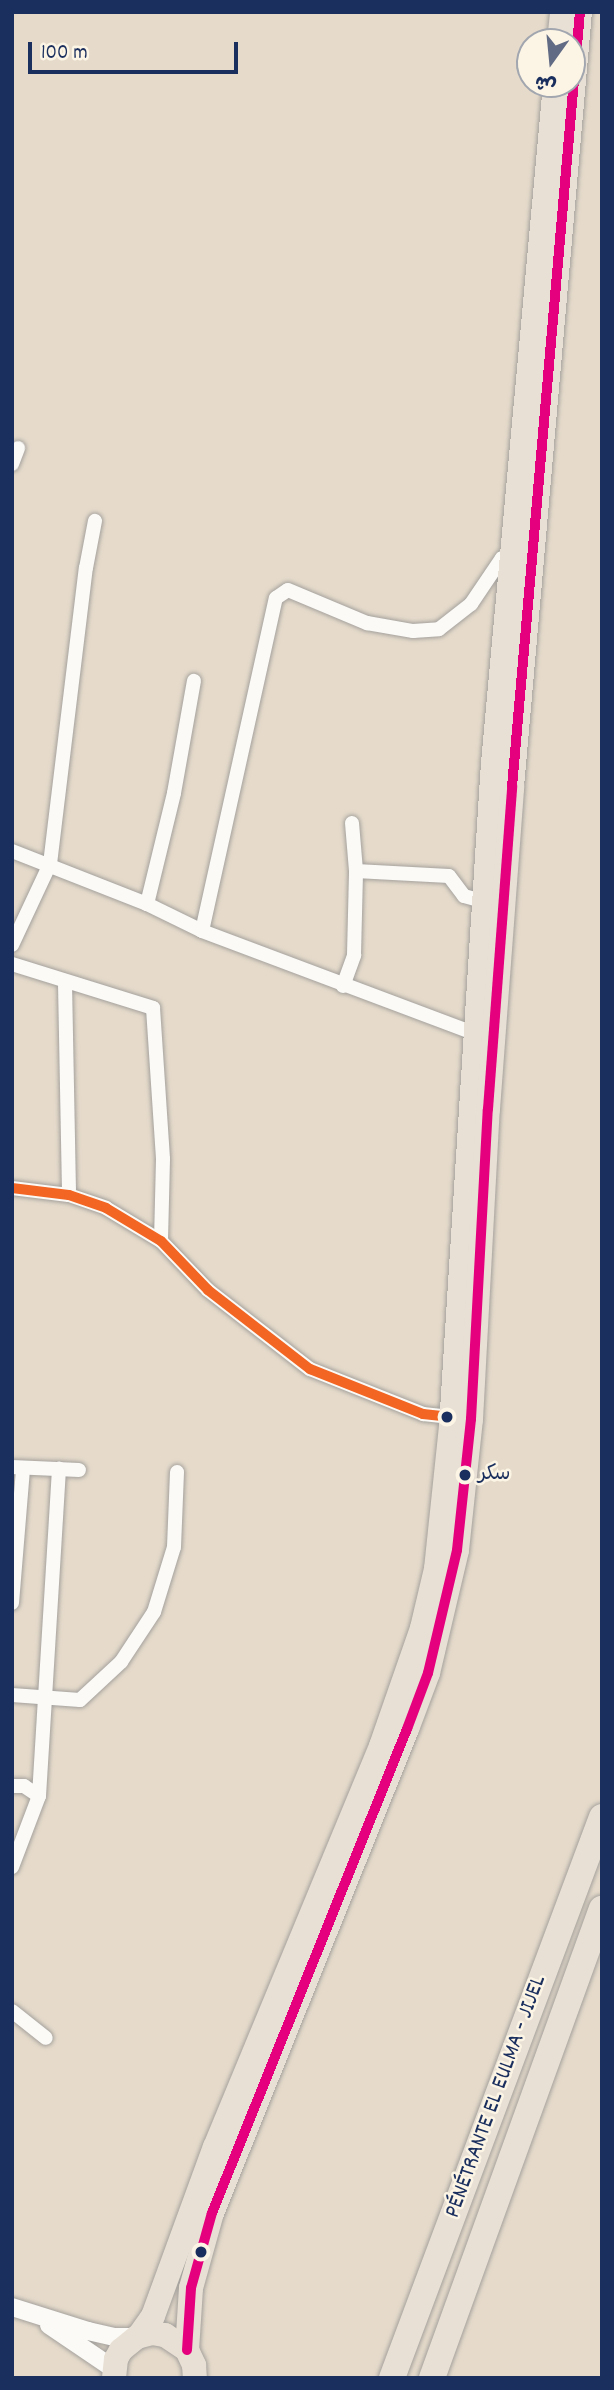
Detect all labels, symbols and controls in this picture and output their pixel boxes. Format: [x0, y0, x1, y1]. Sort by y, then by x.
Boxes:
scale bar [32, 28, 242, 72]
north arrow [516, 28, 586, 98]
text: 100 m [41, 39, 88, 69]
text: ش [532, 66, 560, 98]
unlabelled marker [440, 1410, 454, 1424]
place label: سكر [478, 1462, 511, 1488]
marker: سكر [458, 1468, 472, 1482]
street label: PÉNÉTRANTE EL EULMA - JIJEL [440, 1972, 554, 2222]
unlabelled marker [194, 2245, 208, 2259]

